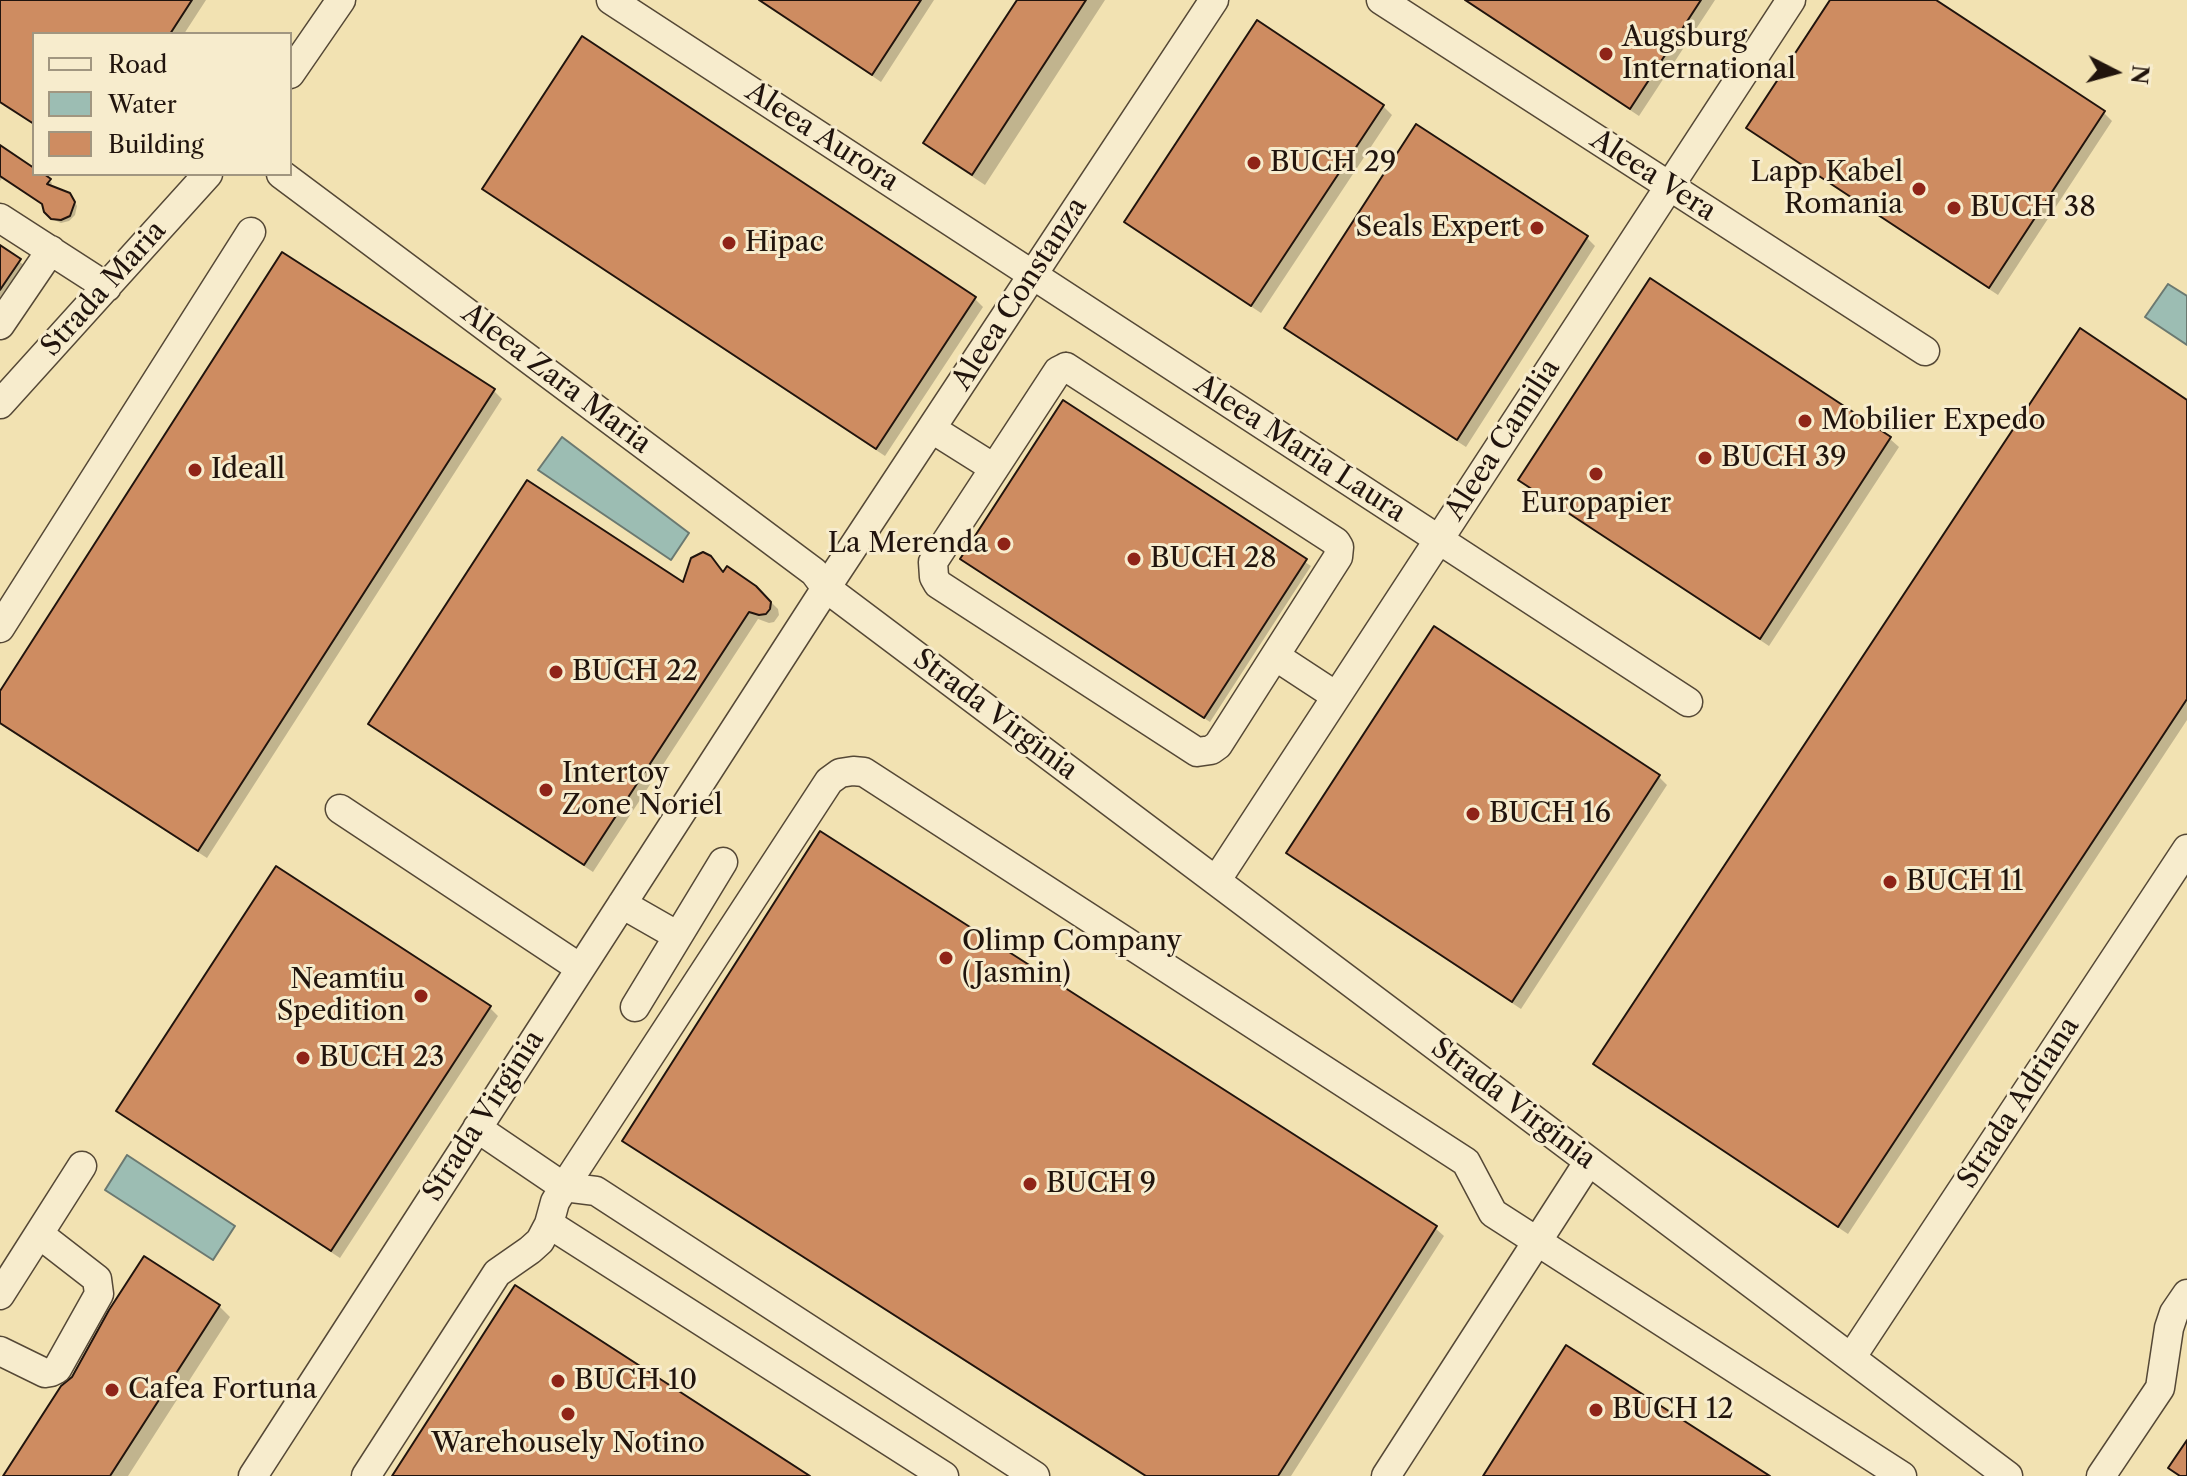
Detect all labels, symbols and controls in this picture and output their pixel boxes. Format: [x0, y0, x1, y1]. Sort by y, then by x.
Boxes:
place label: Augsburg International [1622, 21, 1796, 87]
legend [32, 32, 292, 176]
north arrow [2075, 32, 2155, 112]
marker: Augsburg International [1597, 45, 1615, 63]
text: Road [108, 50, 167, 79]
text: N [2125, 64, 2154, 85]
street label: Aleea Aurora [739, 75, 905, 199]
text: Water [108, 90, 177, 119]
street label: Aleea Vera [1584, 123, 1722, 229]
text: Building [108, 130, 204, 159]
place label: BUCH 29 [1270, 146, 1396, 180]
marker: BUCH 29 [1245, 154, 1263, 172]
place label: Lapp Kabel Romania [1750, 156, 1903, 222]
marker: Lapp Kabel Romania [1910, 180, 1928, 198]
place label: BUCH 38 [1970, 191, 2096, 225]
street label: Aleea Constanza [945, 192, 1095, 396]
marker: BUCH 38 [1945, 199, 1963, 217]
place label: Seals Expert [1356, 211, 1521, 245]
street label: Strada Maria [35, 214, 173, 364]
marker: Seals Expert [1528, 219, 1546, 237]
place label: Hipac [745, 226, 824, 260]
marker: Hipac [720, 234, 738, 252]
street label: Aleea Zara Maria [455, 297, 657, 461]
street label: Aleea Camilia [1438, 353, 1568, 527]
street label: Aleea Maria Laura [1188, 368, 1412, 530]
place label: Mobilier Expedo [1821, 404, 2046, 438]
marker: Mobilier Expedo [1796, 412, 1814, 430]
place label: BUCH 39 [1721, 441, 1847, 475]
marker: BUCH 39 [1696, 449, 1714, 467]
place label: Ideall [211, 453, 285, 487]
marker: Ideall [186, 461, 204, 479]
marker: Europapier [1587, 465, 1605, 483]
place label: Europapier [1521, 487, 1671, 521]
place label: La Merenda [828, 527, 988, 561]
marker: La Merenda [995, 535, 1013, 553]
place label: BUCH 28 [1150, 542, 1276, 576]
marker: BUCH 28 [1125, 550, 1143, 568]
street label: Strada Virginia [906, 642, 1084, 788]
place label: BUCH 22 [572, 655, 698, 689]
marker: BUCH 22 [547, 663, 565, 681]
place label: Intertoy Zone Noriel [562, 757, 723, 823]
marker: Intertoy Zone Noriel [537, 781, 555, 799]
place label: BUCH 16 [1489, 797, 1611, 831]
marker: BUCH 16 [1464, 805, 1482, 823]
place label: BUCH 11 [1906, 865, 2023, 899]
marker: BUCH 11 [1881, 873, 1899, 891]
place label: Olimp Company (Jasmin) [962, 925, 1182, 991]
marker: Olimp Company (Jasmin) [937, 949, 955, 967]
place label: Neamtiu Spedition [277, 963, 405, 1029]
marker: Neamtiu Spedition [412, 987, 430, 1005]
street label: Strada Adriana [1951, 1011, 2087, 1195]
street label: Strada Virginia [416, 1024, 552, 1208]
street label: Strada Virginia [1424, 1031, 1602, 1177]
place label: BUCH 23 [319, 1041, 444, 1075]
marker: BUCH 23 [294, 1049, 312, 1067]
place label: BUCH 9 [1046, 1167, 1156, 1201]
marker: BUCH 9 [1021, 1175, 1039, 1193]
place label: BUCH 10 [574, 1364, 697, 1398]
marker: BUCH 10 [549, 1372, 567, 1390]
place label: Cafea Fortuna [128, 1373, 317, 1407]
marker: Cafea Fortuna [103, 1381, 121, 1399]
place label: BUCH 12 [1612, 1393, 1734, 1427]
marker: BUCH 12 [1587, 1401, 1605, 1419]
marker: Warehousely Notino [559, 1405, 577, 1423]
place label: Warehousely Notino [431, 1427, 705, 1461]

